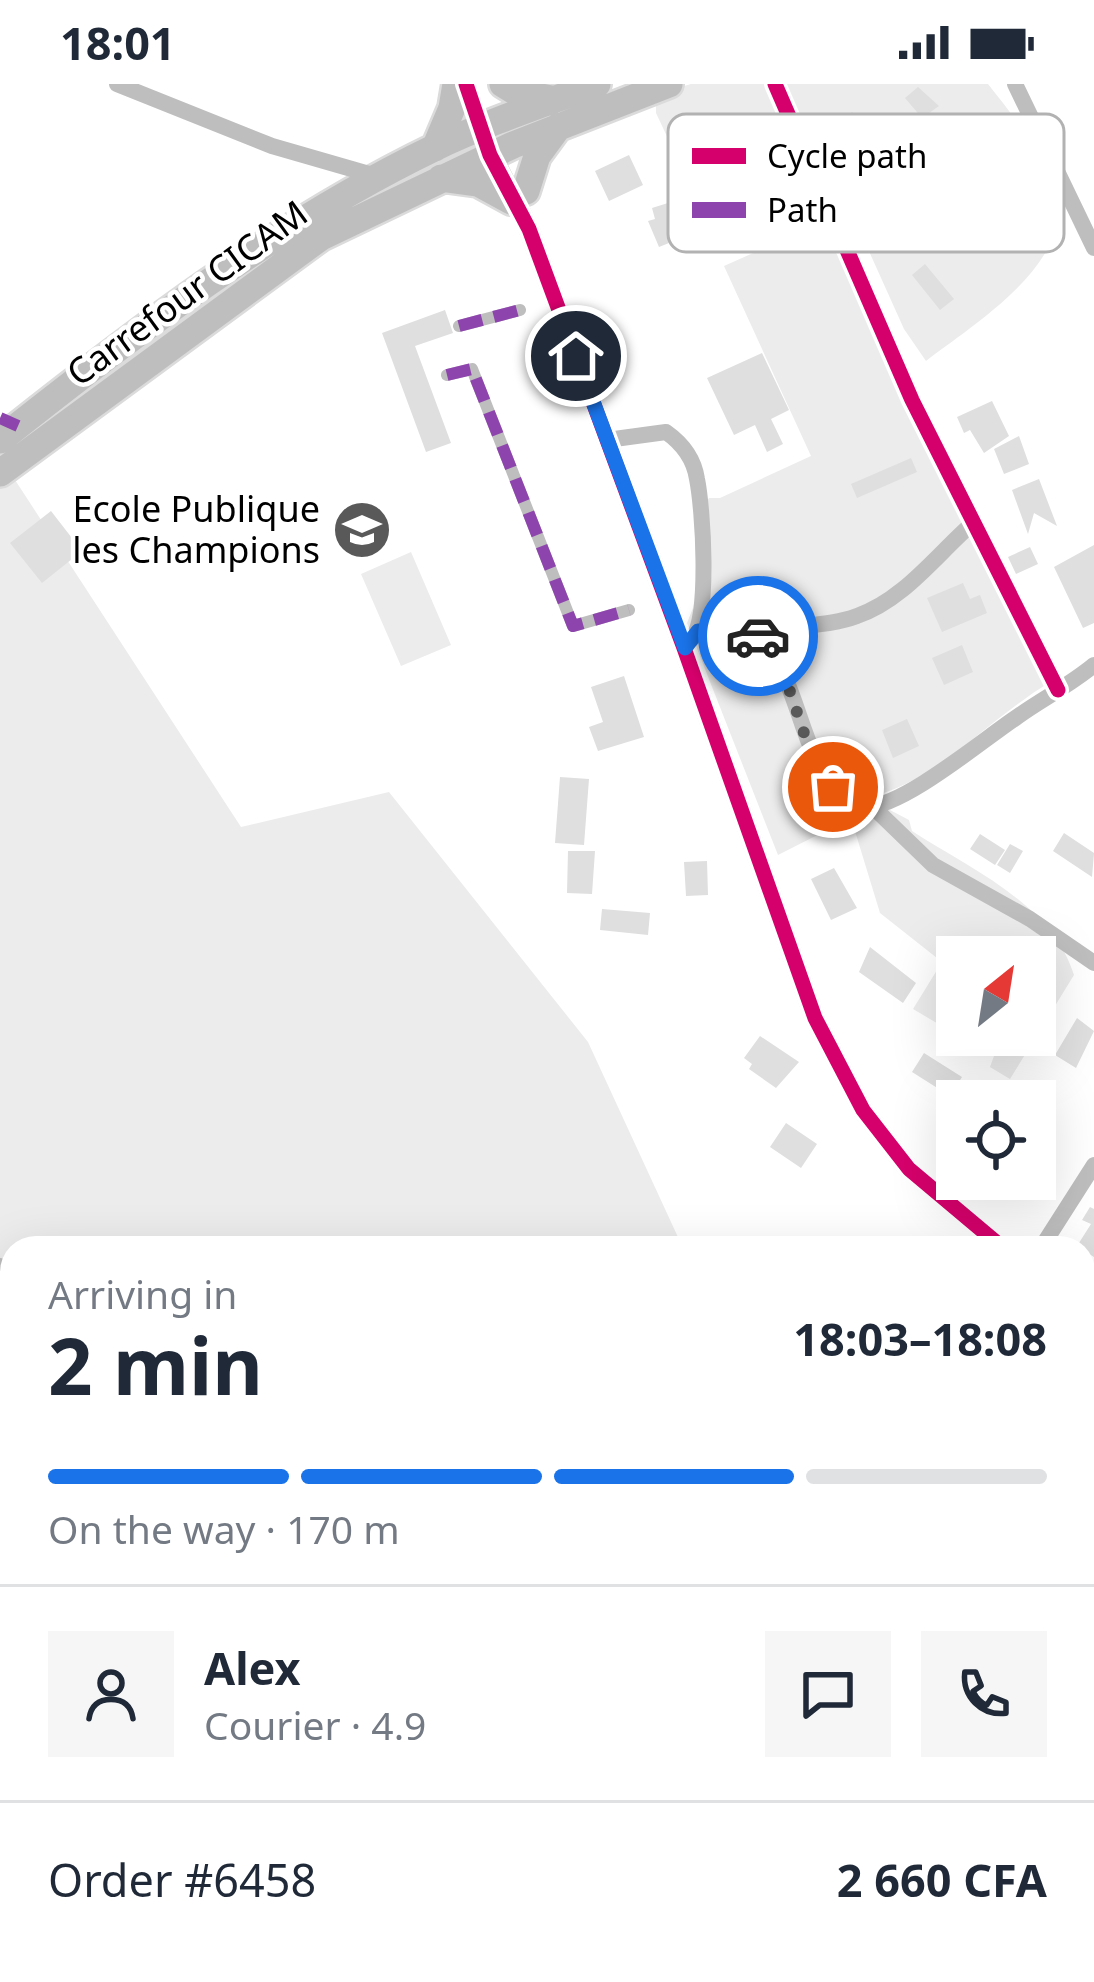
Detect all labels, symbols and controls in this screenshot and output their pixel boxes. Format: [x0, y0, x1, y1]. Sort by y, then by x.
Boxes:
text: 18:01 [60, 12, 176, 73]
legend [668, 114, 1064, 252]
text: Cycle path [767, 133, 927, 178]
text: Path [767, 187, 838, 232]
street label: Carrefour CICAM [57, 189, 317, 397]
pin [525, 305, 627, 407]
icon: home [543, 323, 609, 389]
place label: Ecole Publique les Champions [72, 484, 320, 574]
school or university icon: Ecole Publique les Champions [331, 499, 393, 561]
courier [698, 576, 818, 696]
icon: car [725, 603, 791, 669]
pin [782, 736, 884, 838]
icon: bag [800, 754, 866, 820]
north arrow [936, 936, 1056, 1056]
map controls [936, 936, 1056, 1200]
button: locate [936, 1080, 1056, 1200]
text: Arriving in [48, 1267, 237, 1320]
text: 18:03–18:08 [793, 1308, 1047, 1369]
text: 2 min [48, 1312, 263, 1418]
text: On the way · 170 m [48, 1502, 400, 1555]
button: person [48, 1631, 174, 1757]
button: chat [765, 1631, 891, 1757]
button: phone [921, 1631, 1047, 1757]
text: Alex [204, 1637, 301, 1698]
text: Courier · 4.9 [204, 1698, 426, 1751]
text: Order #6458 [48, 1849, 316, 1910]
text: 2 660 CFA [837, 1849, 1047, 1910]

